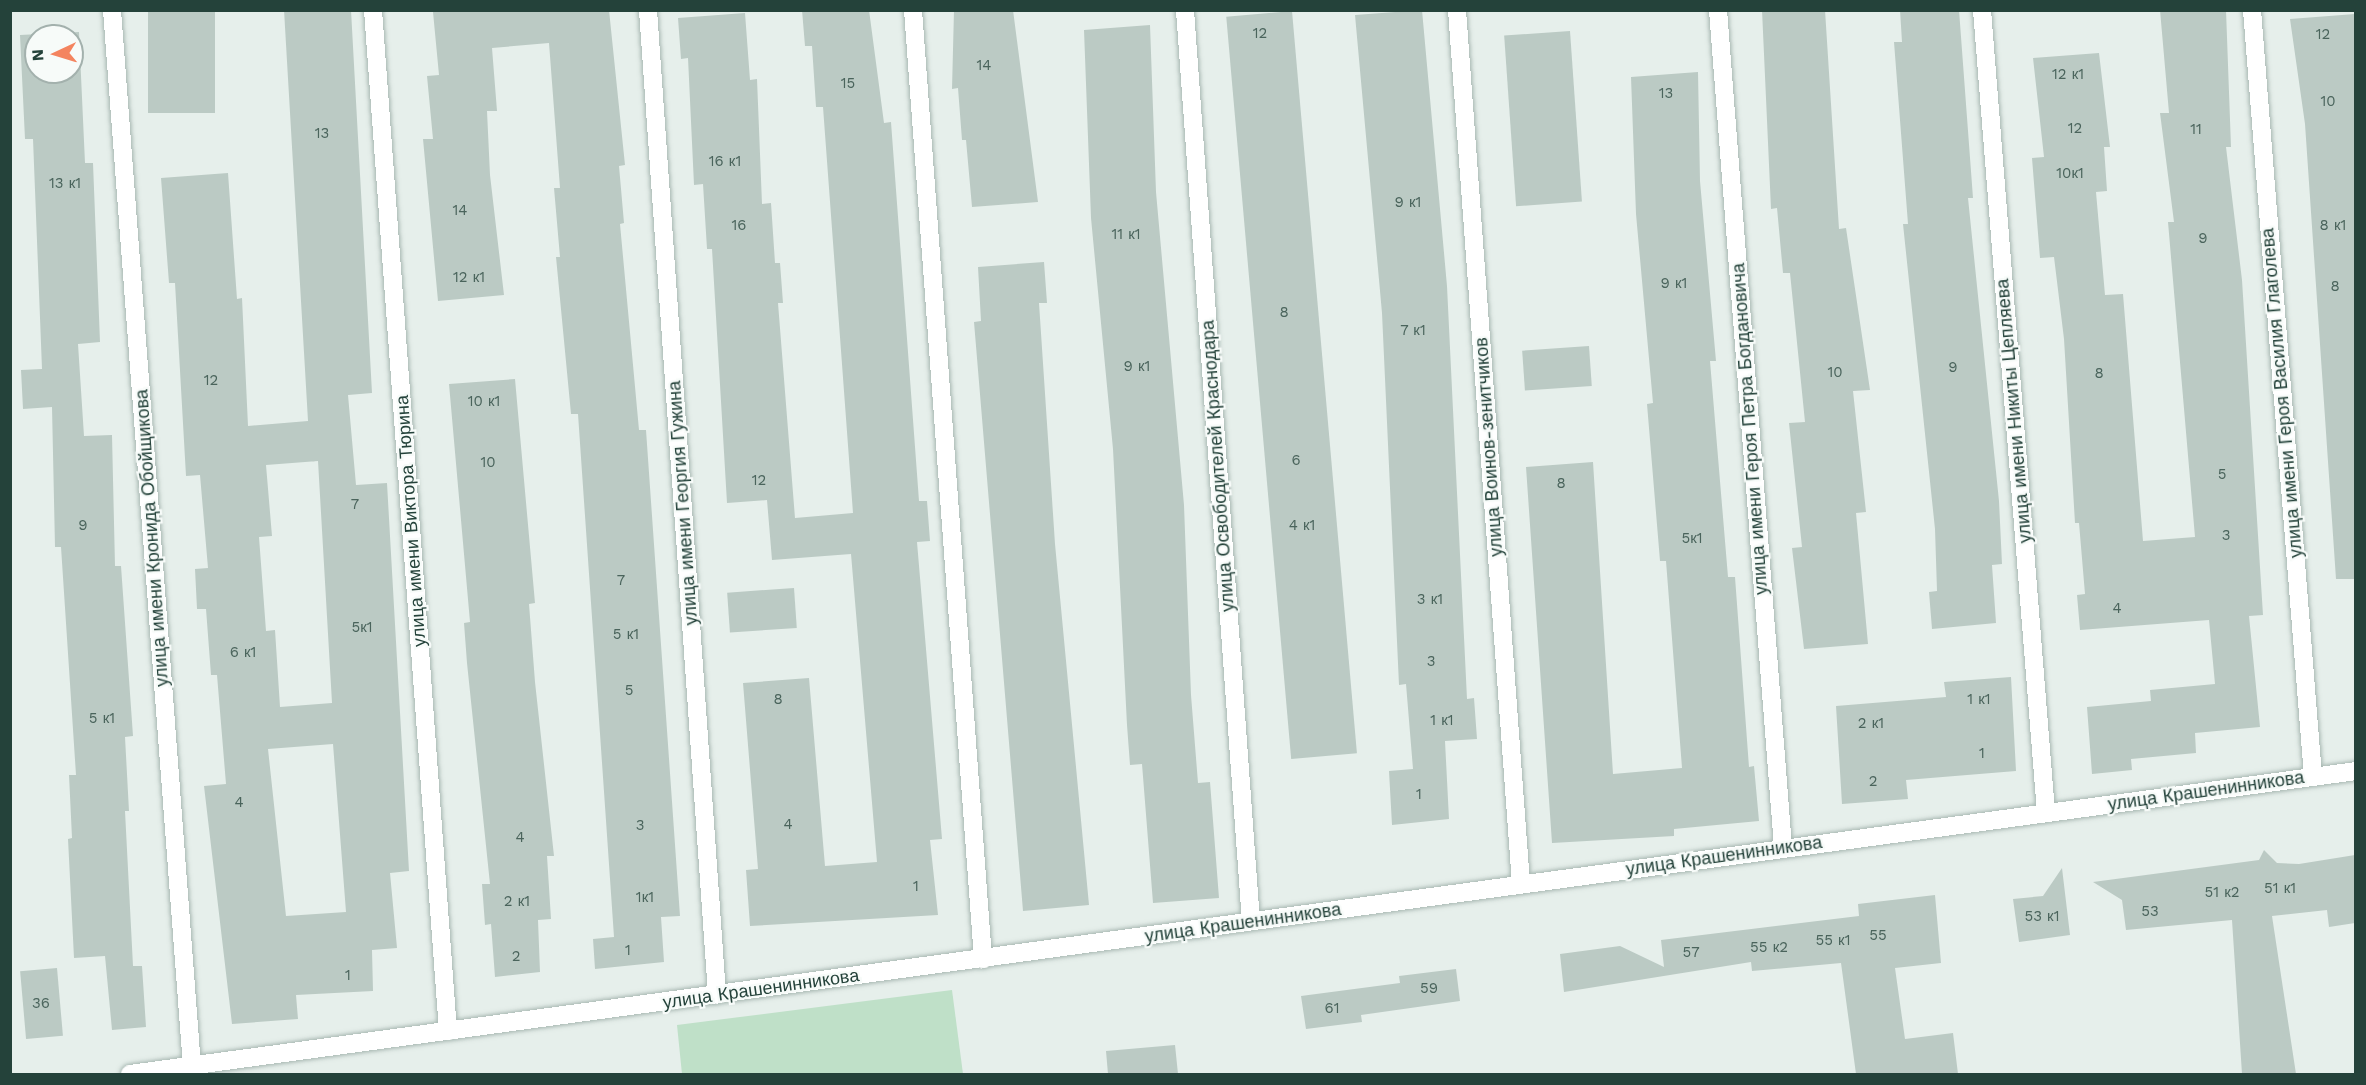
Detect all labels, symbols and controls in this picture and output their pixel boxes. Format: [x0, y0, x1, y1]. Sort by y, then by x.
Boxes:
north arrow [24, 24, 84, 84]
house number: 12 [1253, 25, 1267, 43]
house number: 12 [2316, 26, 2330, 44]
text: N [28, 49, 47, 62]
house number: 14 [976, 57, 992, 75]
house number: 12 к1 [2052, 66, 2084, 84]
house number: 15 [841, 75, 855, 93]
house number: 13 [1659, 85, 1673, 103]
house number: 10 [2320, 93, 2336, 111]
house number: 12 [2068, 120, 2082, 138]
house number: 11 [2190, 121, 2202, 139]
house number: 13 [315, 125, 329, 143]
house number: 16 к1 [709, 153, 741, 171]
house number: 10к1 [2056, 165, 2084, 183]
house number: 13 к1 [49, 175, 81, 193]
house number: 9 к1 [1395, 194, 1421, 212]
house number: 14 [452, 202, 468, 220]
house number: 16 [732, 217, 746, 235]
house number: 8 к1 [2320, 217, 2346, 235]
house number: 11 к1 [1111, 226, 1141, 244]
street label: улица имени Героя Василия Глаголева [2257, 227, 2307, 559]
house number: 9 [2198, 230, 2208, 248]
street label: улица имени Героя Петра Богдановича [1728, 262, 1772, 596]
house number: 12 к1 [453, 269, 485, 287]
house number: 9 к1 [1661, 275, 1687, 293]
street label: улица имени Никиты Цепляева [1992, 278, 2036, 544]
house number: 8 [2330, 278, 2340, 296]
house number: 8 [1279, 304, 1289, 322]
street label: улица Освободителей Краснодара [1197, 319, 1239, 613]
house number: 7 к1 [1400, 322, 1426, 340]
street label: улица Воинов-зенитчиков [1471, 337, 1507, 557]
house number: 9 к1 [1124, 358, 1150, 376]
house number: 9 [1948, 359, 1958, 377]
house number: 10 [1827, 364, 1843, 382]
house number: 8 [2094, 365, 2104, 383]
house number: 12 [204, 372, 218, 390]
street label: улица имени Георгия Гужина [664, 380, 702, 626]
street label: улица имени Кронида Обойщикова [131, 389, 173, 687]
house number: 10 к1 [468, 393, 500, 411]
street label: улица имени Виктора Тюрина [391, 394, 431, 648]
house number: 6 [1291, 452, 1301, 470]
house number: 10 [480, 454, 496, 472]
house number: 5 [2218, 466, 2226, 484]
house number: 12 [752, 472, 766, 490]
house number: 8 [1556, 475, 1566, 493]
house number: 7 [351, 496, 359, 514]
house number: 9 [78, 517, 88, 535]
house number: 4 к1 [1289, 517, 1315, 535]
house number: 3 [2222, 527, 2230, 545]
house number: 5к1 [1681, 530, 1703, 548]
house number: 7 [617, 572, 625, 590]
house number: 3 к1 [1417, 591, 1443, 609]
house number: 4 [2112, 600, 2122, 618]
house number: 5к1 [351, 619, 373, 637]
house number: 5 к1 [613, 626, 639, 644]
house number: 6 к1 [230, 644, 256, 662]
house number: 3 [1427, 653, 1435, 671]
house number: 5 [625, 682, 633, 700]
house number: 8 [773, 691, 783, 709]
house number: 1 к1 [1967, 691, 1991, 709]
house number: 5 к1 [89, 710, 115, 728]
house number: 1 к1 [1430, 712, 1454, 730]
house number: 2 к1 [1858, 715, 1884, 733]
house number: 1 [1979, 745, 1985, 763]
street label: улица Крашенинникова [2106, 767, 2306, 815]
house number: 2 [1869, 773, 1877, 791]
house number: 1 [1416, 786, 1422, 804]
house number: 4 [234, 794, 244, 812]
house number: 4 [783, 816, 793, 834]
house number: 3 [636, 817, 644, 835]
house number: 4 [515, 829, 525, 847]
street label: улица Крашенинникова [1624, 832, 1824, 880]
house number: 1 [913, 878, 919, 896]
house number: 51 к1 [2264, 880, 2296, 898]
house number: 51 к2 [2204, 884, 2240, 902]
house number: 1к1 [636, 889, 654, 907]
house number: 2 к1 [504, 893, 530, 911]
street label: улица Крашенинникова [1143, 899, 1343, 947]
house number: 53 [2141, 903, 2159, 921]
house number: 53 к1 [2024, 908, 2060, 926]
house number: 55 [1869, 927, 1887, 945]
house number: 55 к1 [1816, 932, 1850, 950]
house number: 55 к2 [1750, 939, 1788, 957]
house number: 1 [625, 942, 631, 960]
house number: 57 [1682, 944, 1700, 962]
house number: 2 [512, 948, 520, 966]
street label: улица Крашенинникова [661, 965, 861, 1013]
house number: 1 [345, 967, 351, 985]
house number: 59 [1420, 980, 1438, 998]
house number: 36 [32, 995, 50, 1013]
house number: 61 [1325, 1000, 1339, 1018]

